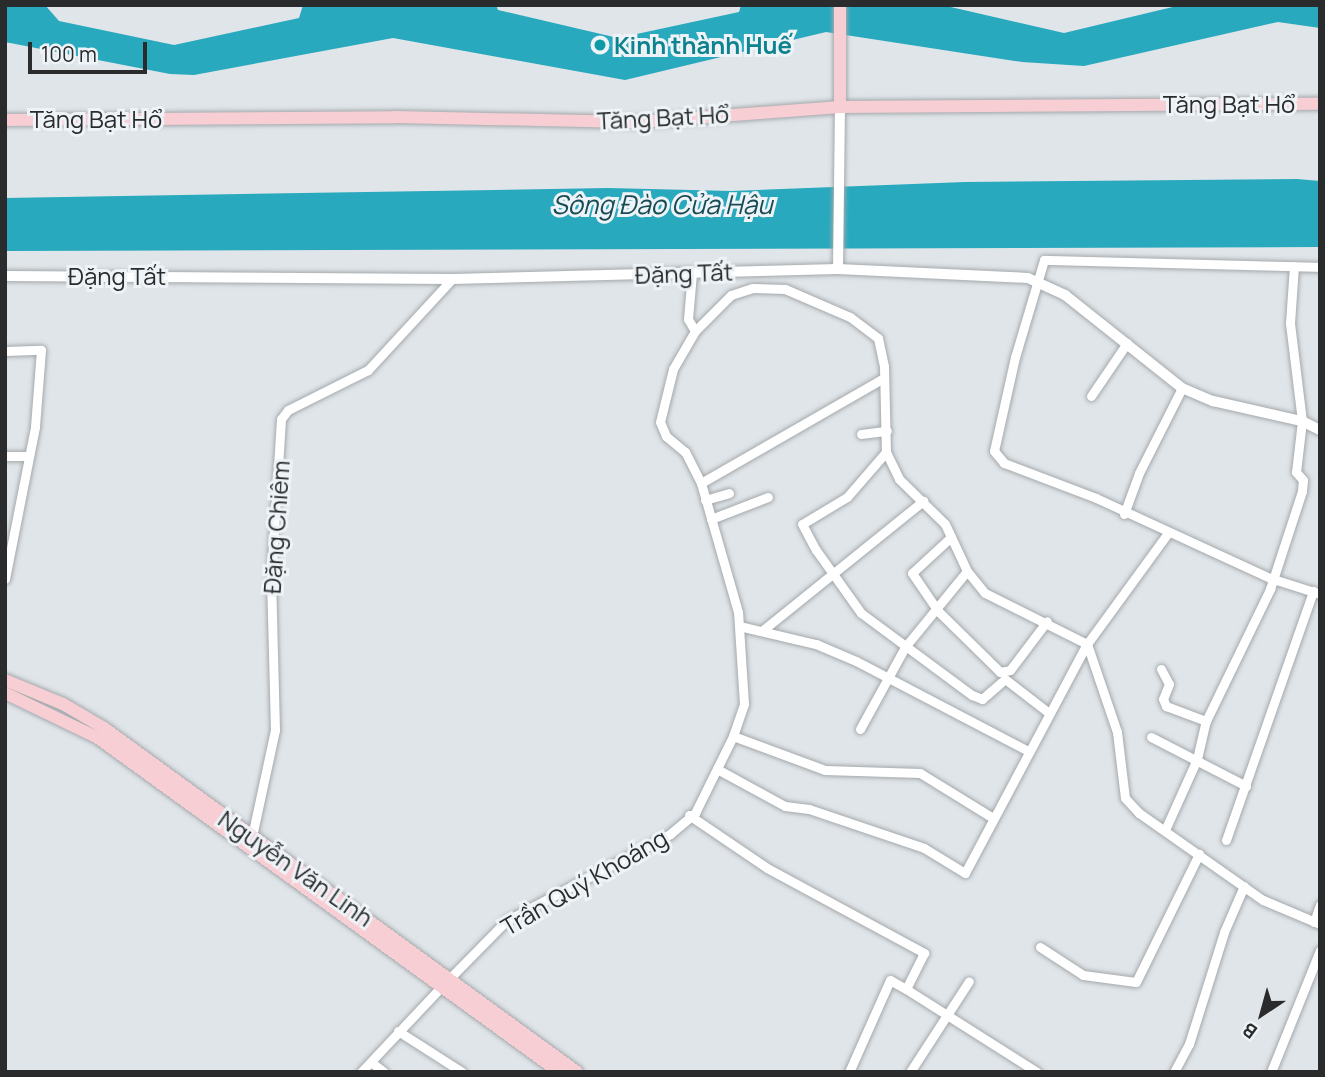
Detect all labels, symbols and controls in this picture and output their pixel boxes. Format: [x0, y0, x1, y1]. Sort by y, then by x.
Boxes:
scale bar [32, 28, 150, 72]
place label: Kinh thành Huế [614, 31, 792, 59]
marker: Kinh thành Huế [592, 37, 608, 53]
text: 100 m [41, 40, 97, 68]
street label: Tăng Bạt Hổ [1163, 90, 1295, 118]
street label: Tăng Bạt Hổ [596, 99, 730, 135]
street label: Tăng Bạt Hổ [30, 105, 162, 133]
water label: Sông Đào Cửa Hậu [551, 189, 773, 221]
street label: Đặng Tất [634, 257, 734, 289]
street label: Đặng Tất [68, 262, 166, 290]
street label: Đặng Chiêm [257, 459, 295, 595]
street label: Nguyễn Văn Linh [213, 804, 379, 932]
street label: Trần Quý Khoáng [496, 823, 672, 941]
north arrow [1227, 979, 1297, 1049]
text: B [1237, 1017, 1262, 1045]

